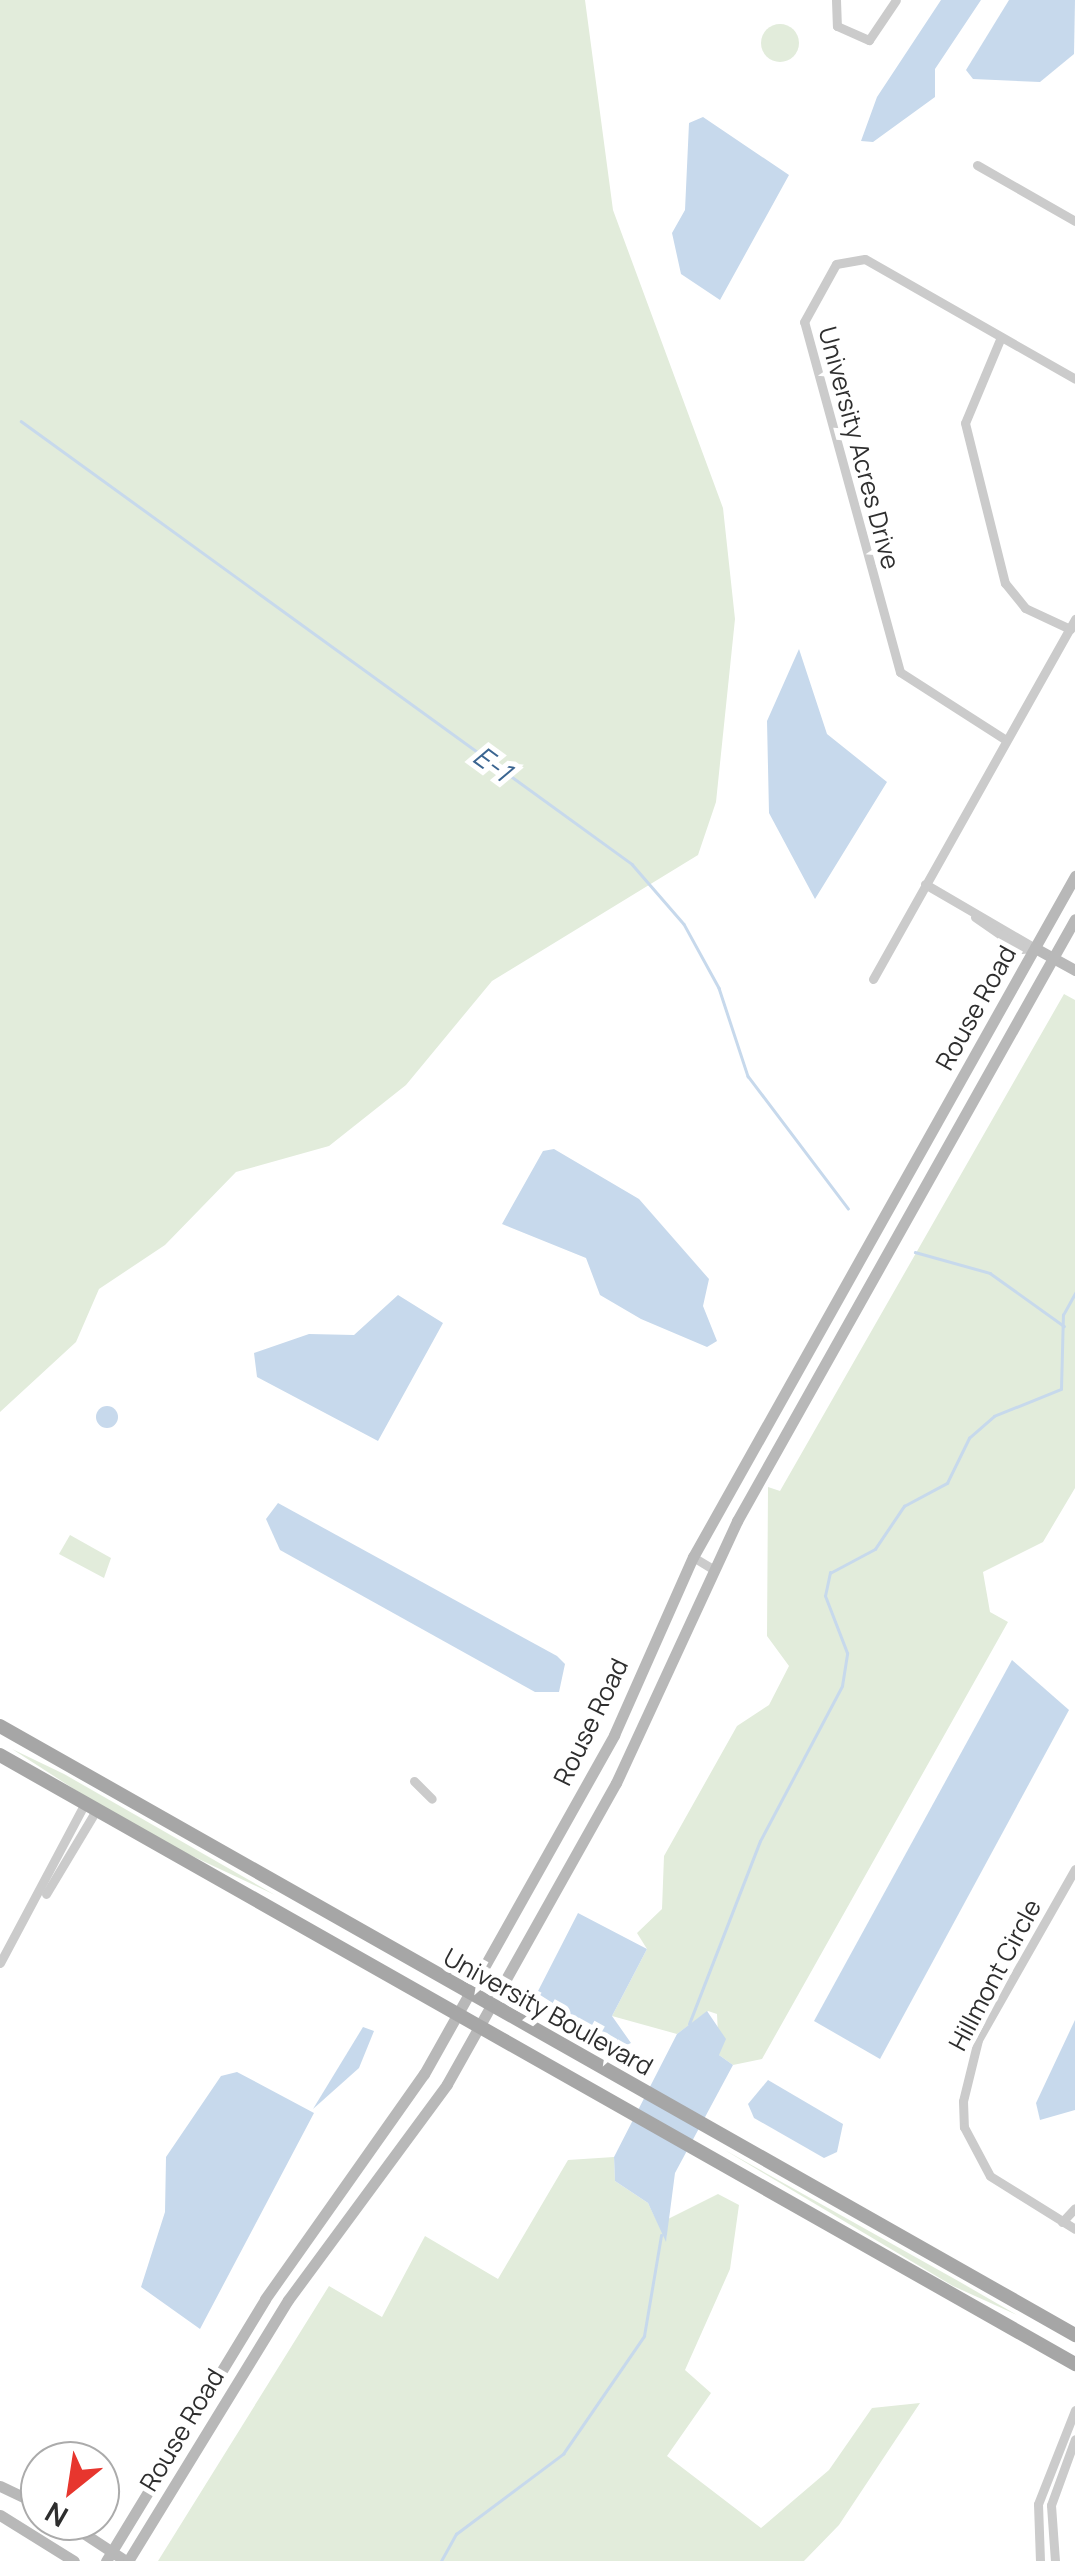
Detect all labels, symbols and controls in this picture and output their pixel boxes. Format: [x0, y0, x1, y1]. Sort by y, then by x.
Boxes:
street label: University Acres Drive [812, 323, 906, 573]
water label: E-1 [467, 738, 519, 788]
street label: Rouse Road [930, 941, 1022, 1075]
street label: Rouse Road [547, 1654, 635, 1790]
street label: Hillmont Circle [943, 1894, 1047, 2056]
street label: University Boulevard [438, 1942, 658, 2082]
street label: Rouse Road [134, 2363, 230, 2497]
north arrow [20, 2441, 120, 2541]
text: N [38, 2494, 74, 2537]

